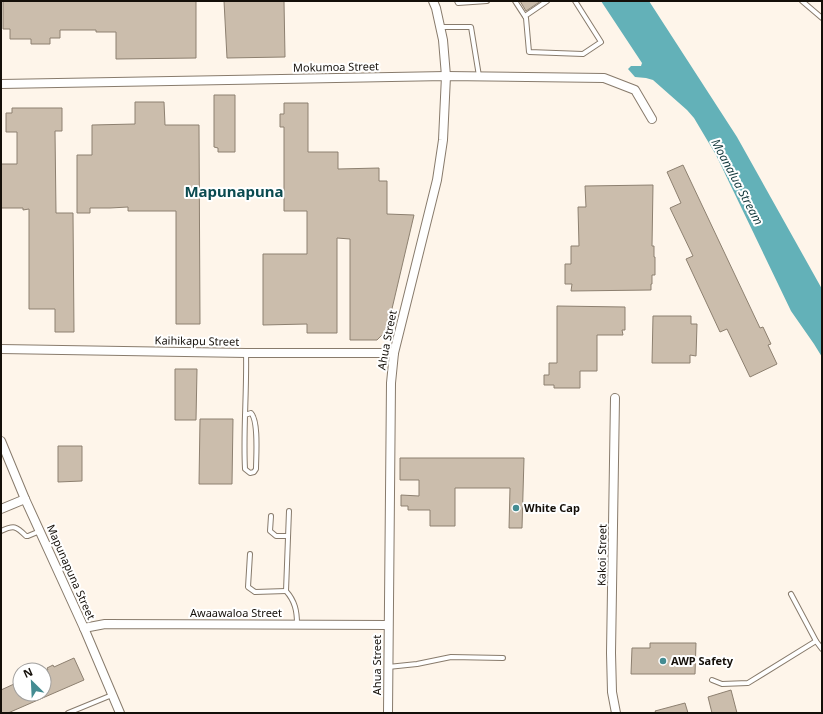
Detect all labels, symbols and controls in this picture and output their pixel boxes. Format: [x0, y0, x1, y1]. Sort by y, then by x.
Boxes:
street label: Mokumoa Street [293, 58, 379, 75]
water label: Moanalua Stream [708, 136, 767, 228]
district label: Mapunapuna [184, 181, 284, 201]
street label: Ahua Street [373, 309, 400, 371]
street label: Kaihikapu Street [155, 332, 239, 349]
place label: White Cap [524, 500, 580, 515]
marker: White Cap [511, 503, 521, 513]
street label: Mapunapuna Street [44, 522, 99, 622]
street label: Kakoi Street [593, 524, 610, 586]
street label: Awaawaloa Street [190, 605, 282, 620]
street label: Ahua Street [369, 635, 384, 695]
place label: AWP Safety [671, 653, 734, 668]
marker: AWP Safety [658, 656, 668, 666]
north arrow [12, 662, 52, 702]
text: N [21, 664, 35, 681]

